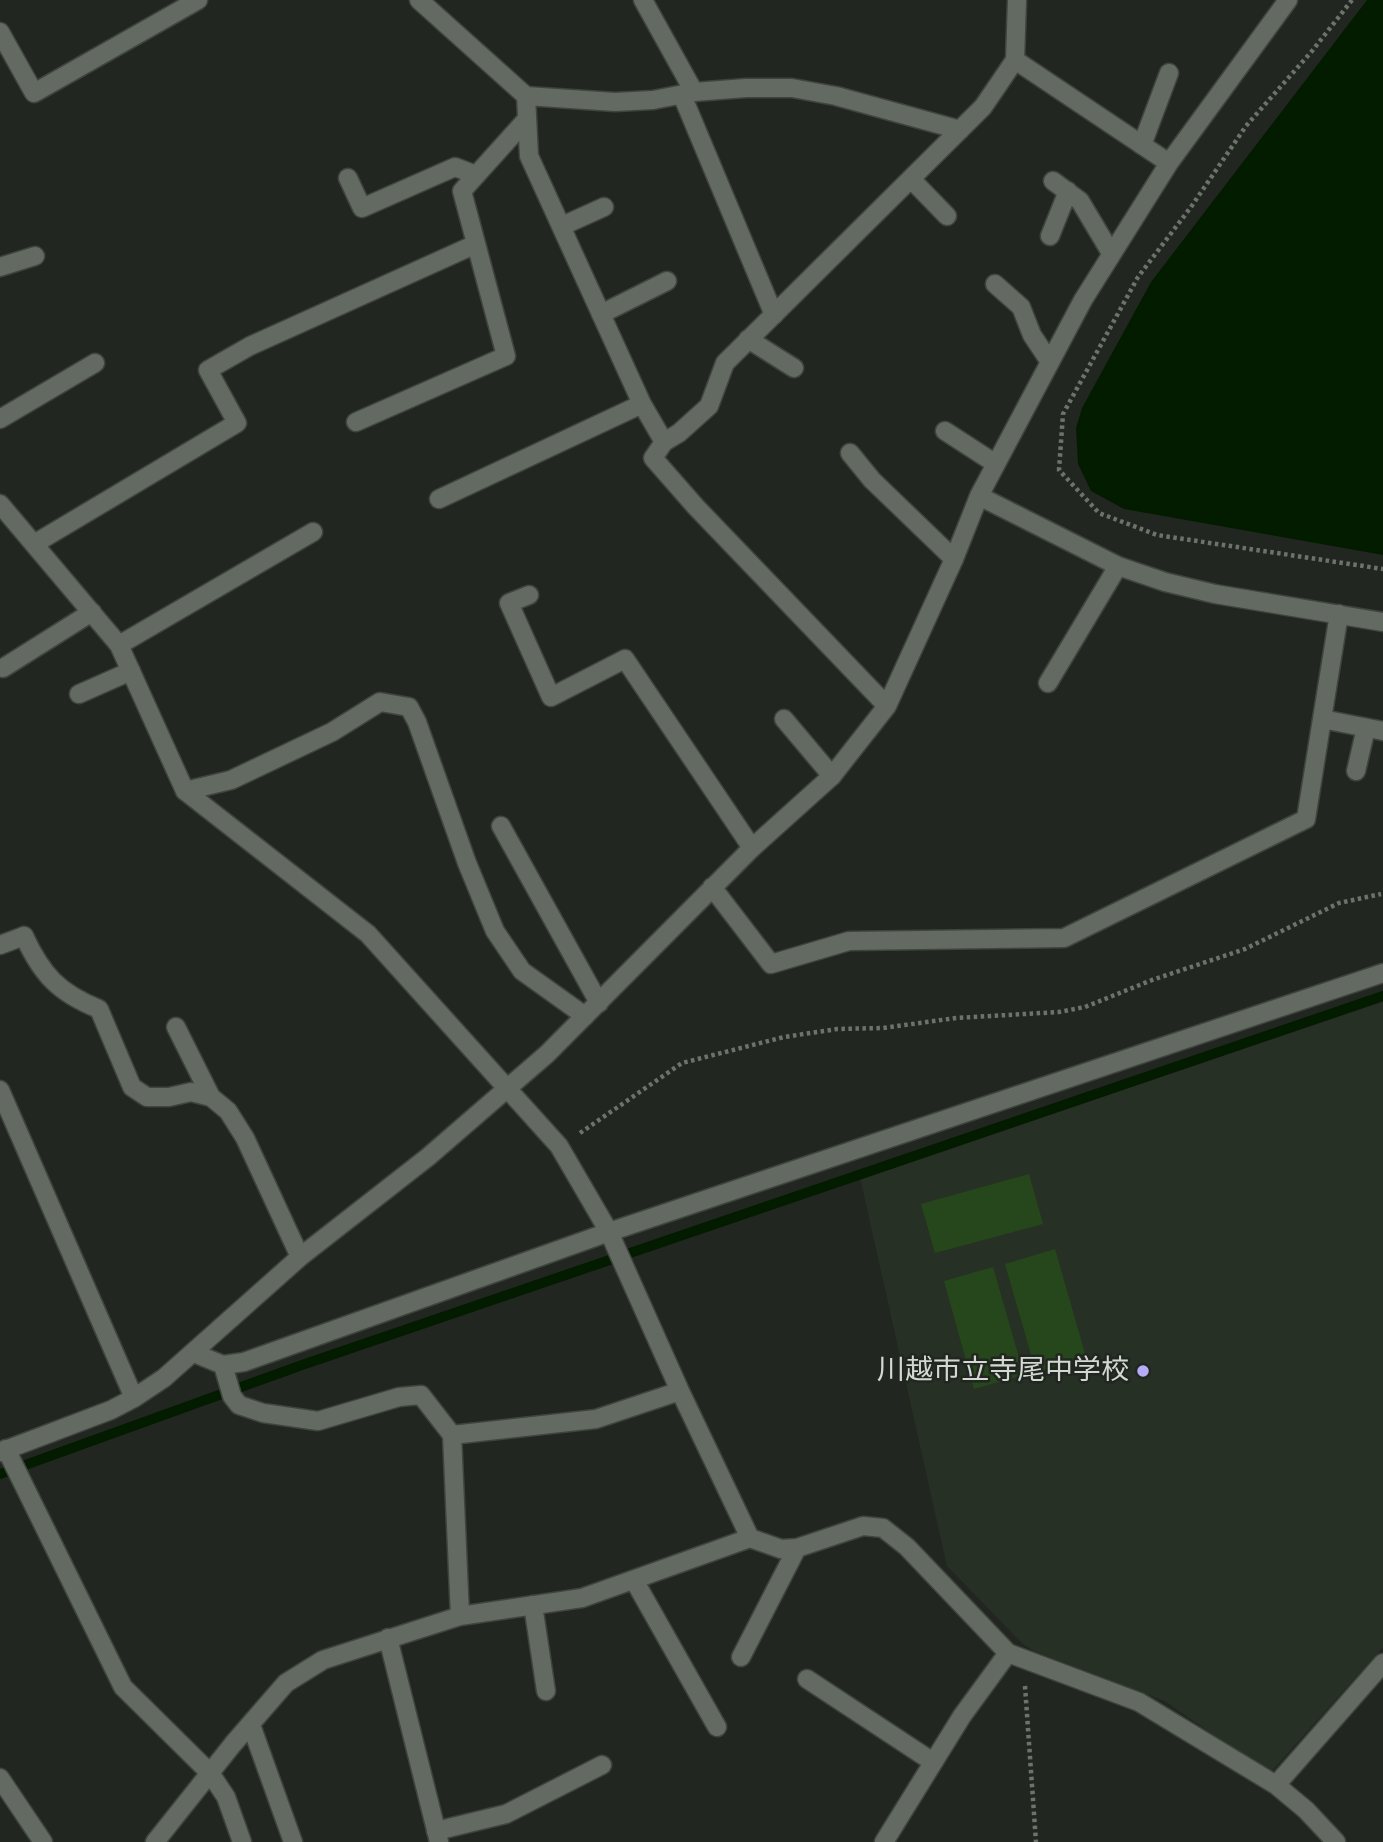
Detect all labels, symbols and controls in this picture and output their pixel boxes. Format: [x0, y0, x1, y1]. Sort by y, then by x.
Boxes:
place label: 川越市立寺尾中学校 [877, 1354, 1129, 1388]
marker: 川越市立寺尾中学校 [1135, 1363, 1151, 1379]

